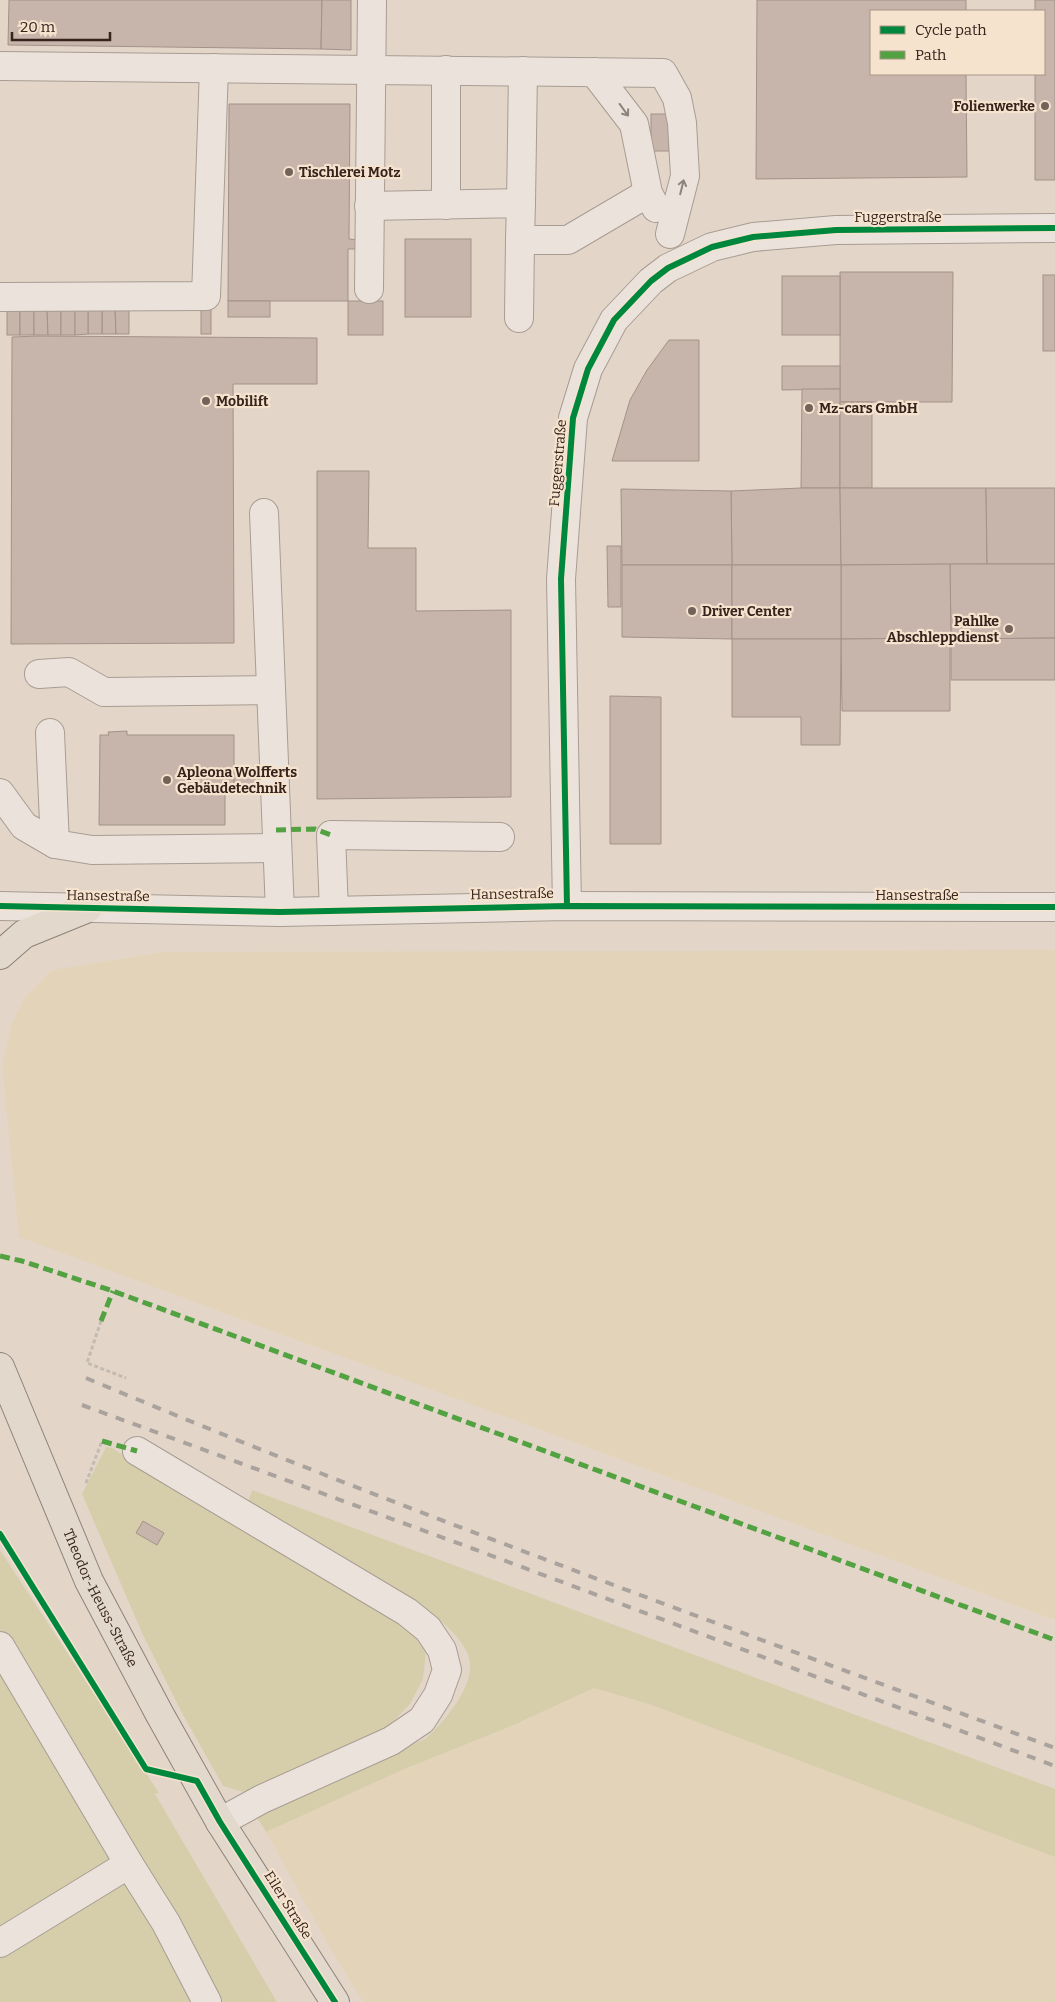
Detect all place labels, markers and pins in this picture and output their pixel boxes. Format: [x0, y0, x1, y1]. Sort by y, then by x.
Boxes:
place label: Folienwerke [953, 98, 1035, 115]
marker: Folienwerke [1039, 100, 1051, 112]
place label: Tischlerei Motz [299, 164, 401, 181]
marker: Tischlerei Motz [283, 166, 295, 178]
place label: Mobilift [216, 393, 269, 410]
marker: Mobilift [200, 395, 212, 407]
place label: Mz-cars GmbH [819, 400, 918, 417]
marker: Mz-cars GmbH [803, 402, 815, 414]
place label: Driver Center [702, 603, 792, 620]
marker: Driver Center [686, 605, 698, 617]
place label: Pahlke Abschleppdienst [887, 613, 999, 646]
marker: Pahlke Abschleppdienst [1003, 623, 1015, 635]
place label: Apleona Wolfferts Gebäudetechnik [177, 764, 297, 797]
marker: Apleona Wolfferts Gebäudetechnik [161, 774, 173, 786]

